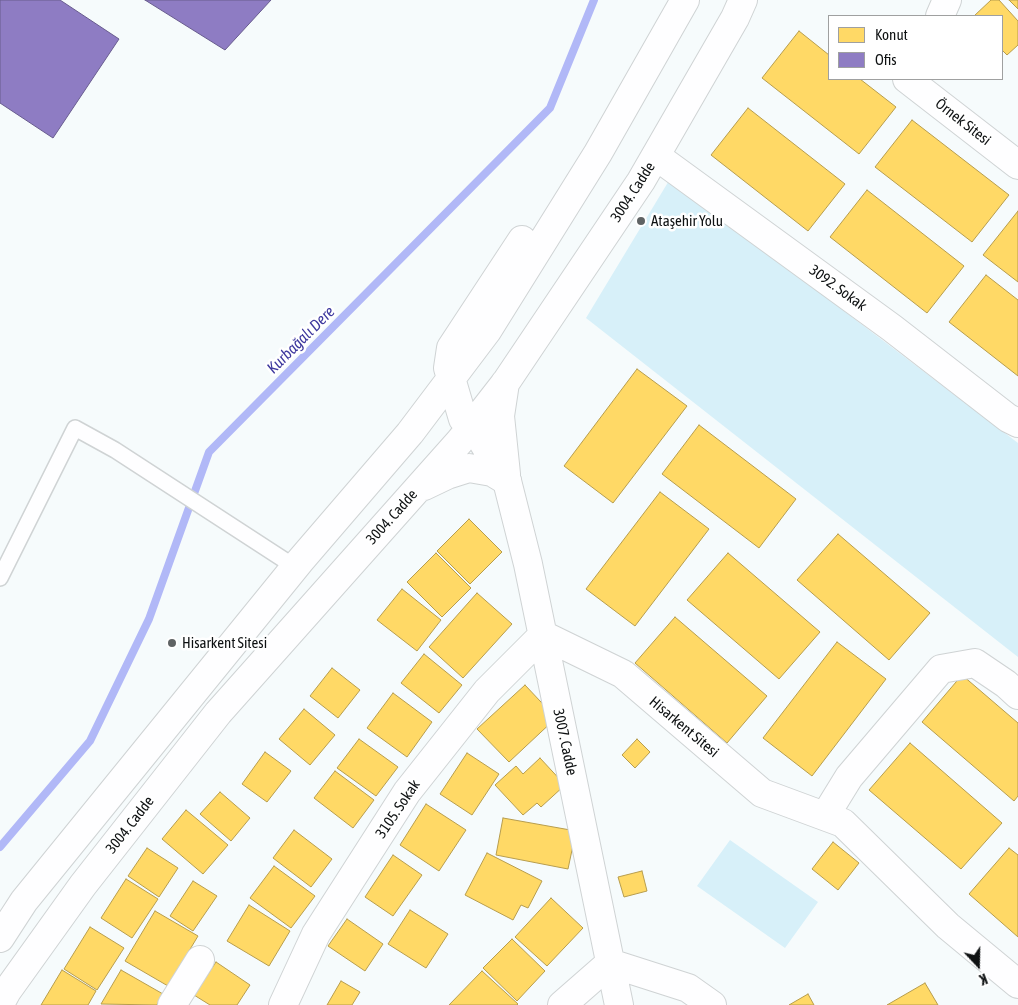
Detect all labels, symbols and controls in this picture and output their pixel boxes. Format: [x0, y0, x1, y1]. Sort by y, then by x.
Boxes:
legend [828, 15, 1003, 80]
text: Konut [875, 26, 908, 43]
text: Ofis [875, 51, 897, 68]
street label: Örnek Sitesi [932, 95, 994, 149]
street label: 3004. Cadde [607, 159, 659, 225]
place label: Ataşehir Yolu [651, 212, 723, 230]
marker: Ataşehir Yolu [635, 215, 647, 227]
street label: 3092. Sokak [806, 261, 870, 315]
water label: Kurbağalı Dere [263, 302, 339, 378]
street label: 3004. Cadde [363, 486, 421, 548]
place label: Hisarkent Sitesi [182, 634, 267, 652]
marker: Hisarkent Sitesi [166, 637, 178, 649]
street label: Hisarkent Sitesi [646, 693, 722, 761]
street label: 3007. Cadde [549, 707, 581, 777]
street label: 3105. Sokak [372, 776, 424, 842]
street label: 3004. Cadde [102, 793, 158, 857]
north arrow [953, 940, 1003, 990]
text: K [977, 970, 989, 988]

